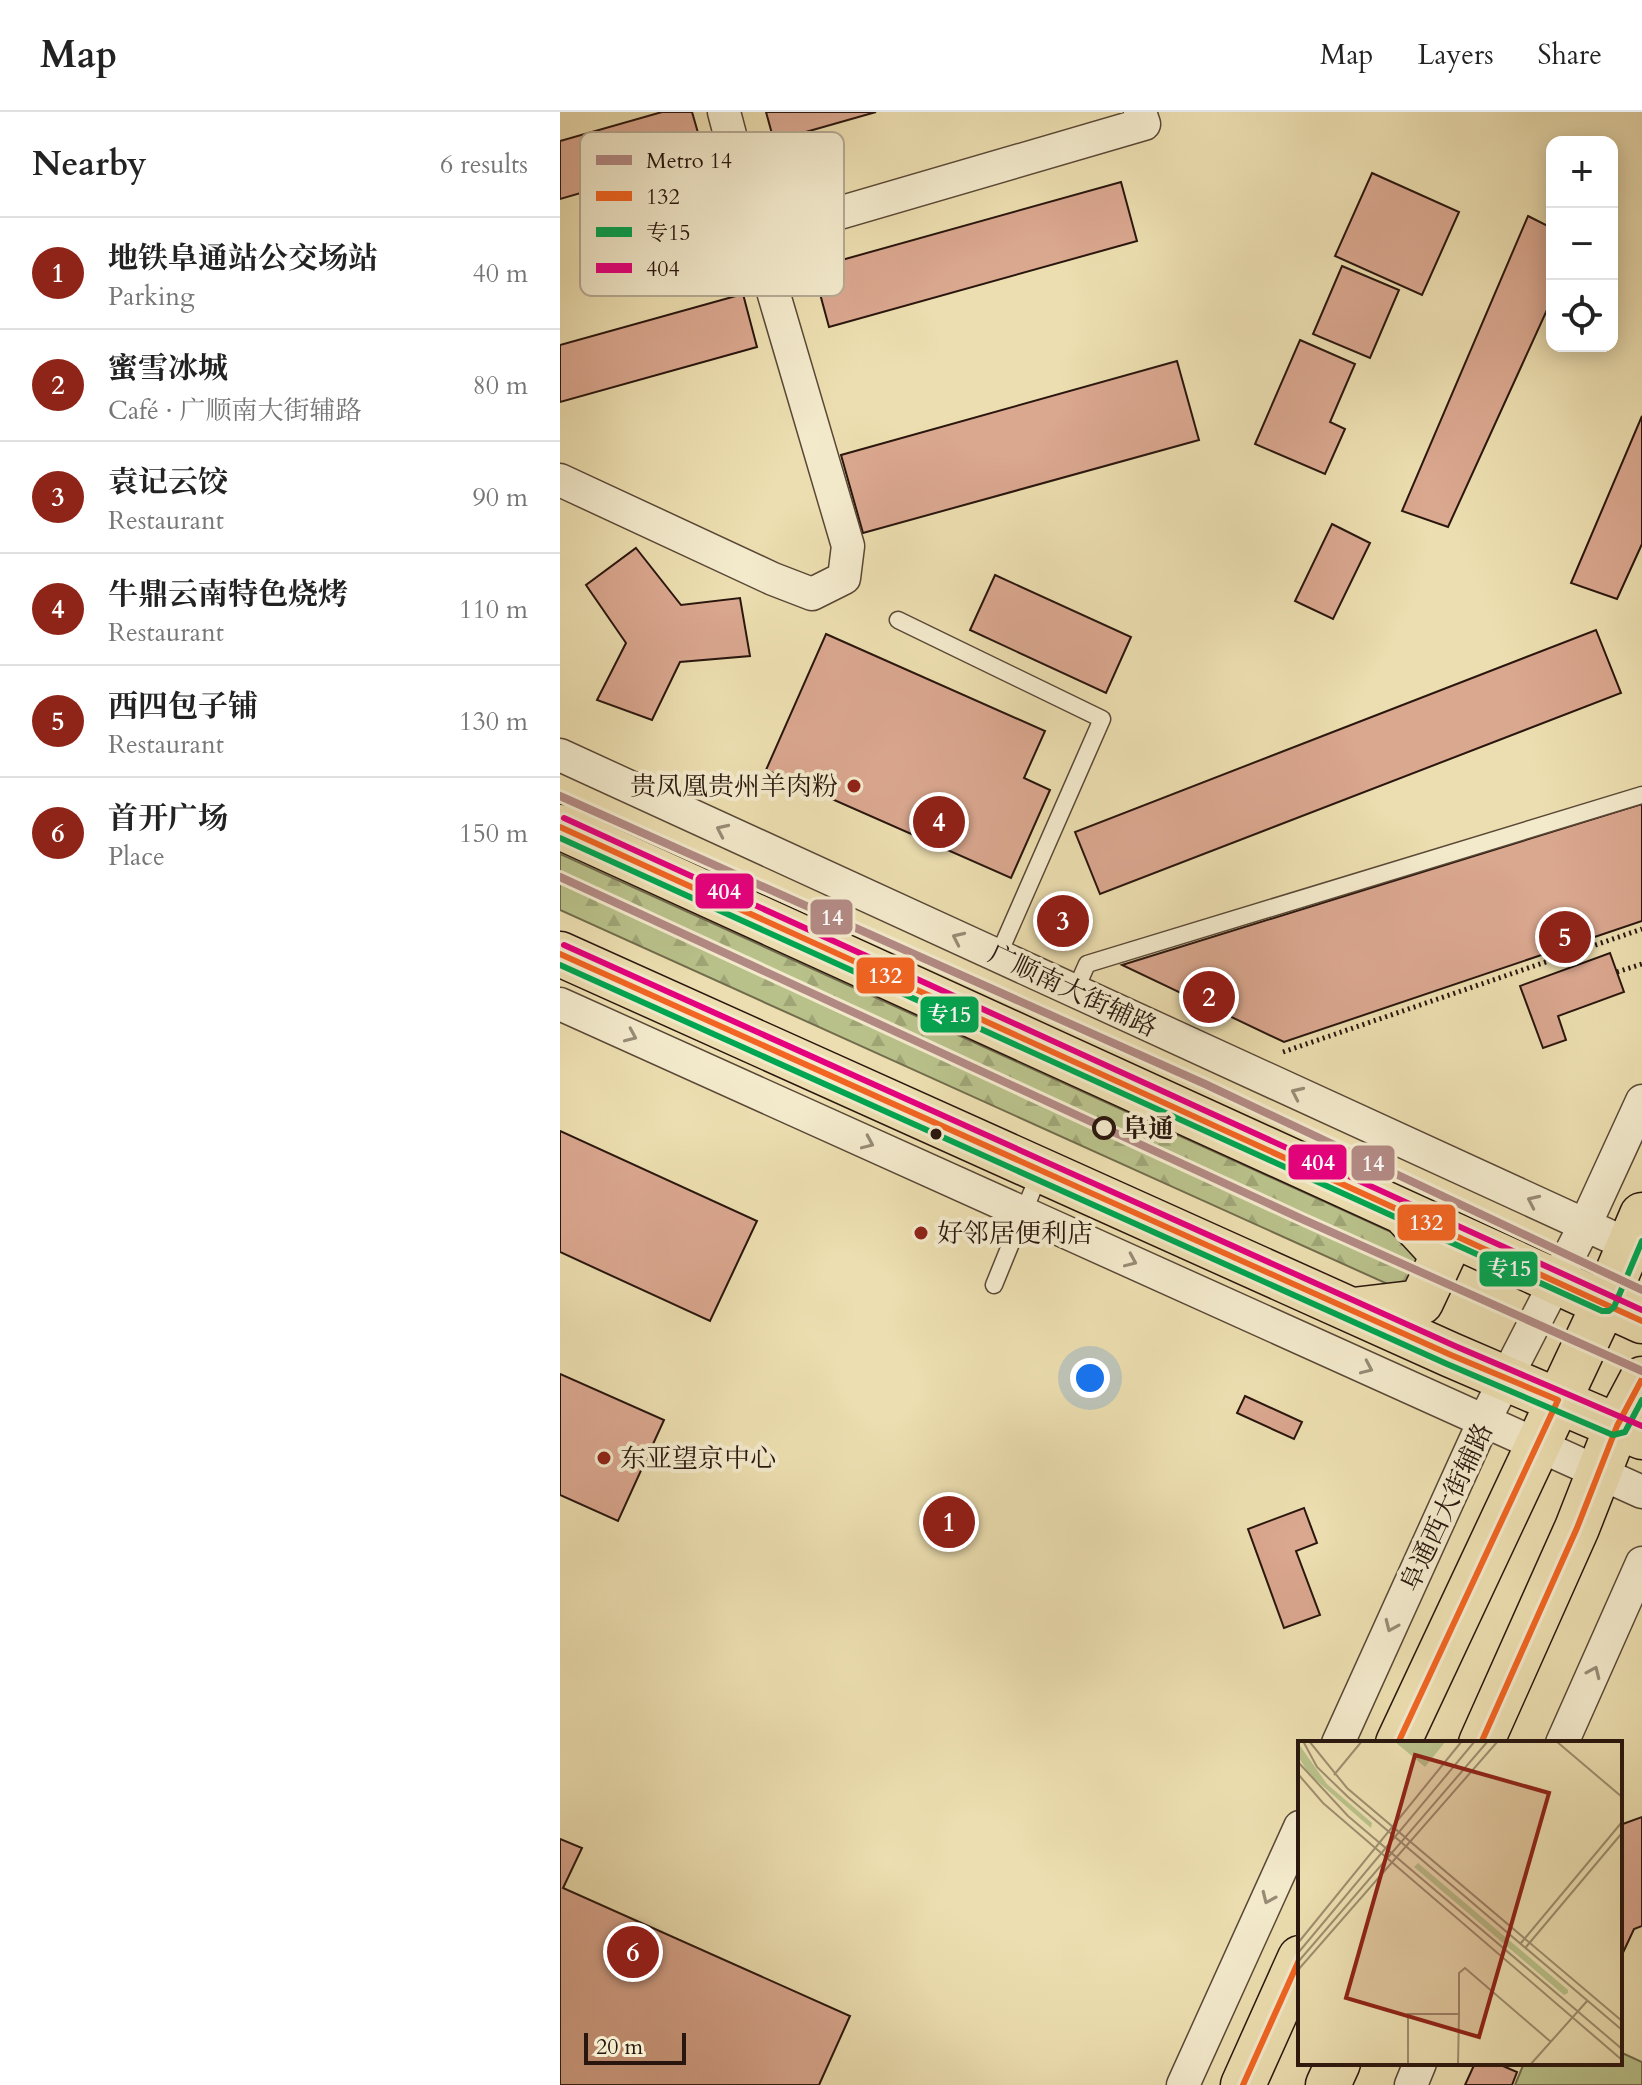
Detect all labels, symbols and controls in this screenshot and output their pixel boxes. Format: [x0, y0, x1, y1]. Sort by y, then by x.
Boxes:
text: Map [40, 29, 117, 81]
text: Map [1320, 36, 1373, 74]
text: Layers [1417, 36, 1494, 74]
text: Share [1538, 36, 1602, 74]
legend [580, 132, 844, 296]
map controls [1546, 136, 1618, 352]
button: + [1546, 136, 1618, 208]
text: Nearby [32, 141, 147, 187]
text: Metro 14 [646, 146, 732, 176]
text: 6 results [440, 147, 528, 182]
text: 132 [646, 182, 680, 212]
button: − [1546, 208, 1618, 280]
text: 专15 [646, 218, 691, 248]
text: 地铁阜通站公交场站 [108, 238, 378, 279]
text: 404 [646, 254, 680, 284]
text: 1 [51, 256, 65, 291]
text: 40 m [472, 256, 528, 291]
text: Parking [108, 279, 195, 314]
button: locate [1546, 280, 1618, 352]
text: 蜜雪冰城 [108, 348, 228, 389]
text: 2 [51, 368, 65, 403]
text: 80 m [472, 368, 528, 403]
text: Café · 广顺南大街辅路 [108, 393, 361, 428]
text: 袁记云饺 [108, 462, 228, 503]
text: 3 [51, 480, 65, 515]
text: 90 m [472, 480, 528, 515]
text: Restaurant [108, 503, 224, 538]
text: 牛鼎云南特色烧烤 [108, 574, 348, 615]
text: 4 [51, 592, 65, 627]
text: 110 m [459, 592, 528, 627]
text: Restaurant [108, 615, 224, 650]
text: 西四包子铺 [108, 686, 258, 727]
text: 5 [51, 704, 65, 739]
text: 130 m [459, 704, 528, 739]
text: Restaurant [108, 727, 224, 762]
place label: 贵凤凰贵州羊肉粉 [630, 769, 838, 804]
marker: 贵凤凰贵州羊肉粉 [845, 777, 863, 795]
pin: 4 [913, 792, 965, 852]
text: 首开广场 [108, 798, 228, 839]
text: 6 [51, 816, 65, 851]
text: 150 m [459, 816, 528, 851]
one-way arrow [716, 823, 730, 839]
text: Place [108, 839, 165, 874]
line badge: 404 [694, 872, 755, 910]
text: 404 [707, 877, 741, 907]
pin: 3 [1037, 891, 1089, 951]
line badge: 14 [809, 898, 854, 936]
text: 14 [821, 903, 843, 933]
pin: 5 [1539, 907, 1591, 967]
one-way arrow [952, 932, 967, 948]
street label: 广顺南大街辅路 [983, 936, 1163, 1045]
line badge: 132 [855, 956, 916, 995]
text: 132 [868, 961, 902, 991]
pin: 2 [1183, 967, 1235, 1027]
line badge: 专15 [919, 995, 980, 1034]
text: 专15 [927, 1000, 971, 1030]
one-way arrow [623, 1026, 637, 1042]
one-way arrow [1290, 1087, 1305, 1103]
place label: 阜通 [1122, 1111, 1174, 1146]
marker: 阜通 [1093, 1117, 1115, 1139]
unlabelled marker [928, 1126, 944, 1142]
one-way arrow [860, 1133, 874, 1149]
line badge: 404 [1287, 1143, 1348, 1181]
line badge: 14 [1350, 1144, 1396, 1182]
text: 404 [1301, 1148, 1335, 1178]
text: 14 [1362, 1149, 1384, 1179]
one-way arrow [1527, 1195, 1541, 1211]
line badge: 132 [1396, 1203, 1457, 1242]
text: 132 [1409, 1208, 1443, 1238]
place label: 好邻居便利店 [937, 1216, 1093, 1251]
marker: 好邻居便利店 [912, 1224, 930, 1242]
line badge: 专15 [1478, 1250, 1539, 1288]
one-way arrow [1122, 1252, 1137, 1268]
text: 专15 [1487, 1254, 1531, 1284]
your location [1070, 1358, 1110, 1398]
one-way arrow [1359, 1359, 1374, 1375]
street label: 阜通西大街辅路 [1392, 1417, 1501, 1597]
place label: 东亚望京中心 [620, 1441, 776, 1476]
marker: 东亚望京中心 [595, 1449, 613, 1467]
pin: 1 [923, 1492, 975, 1552]
one-way arrow [1385, 1618, 1401, 1633]
one-way arrow [1584, 1665, 1600, 1680]
inset map [1298, 1741, 1622, 2065]
one-way arrow [1262, 1890, 1278, 1904]
pin: 6 [607, 1922, 659, 1982]
scale bar [584, 2029, 686, 2065]
text: 20 m [596, 2032, 643, 2062]

